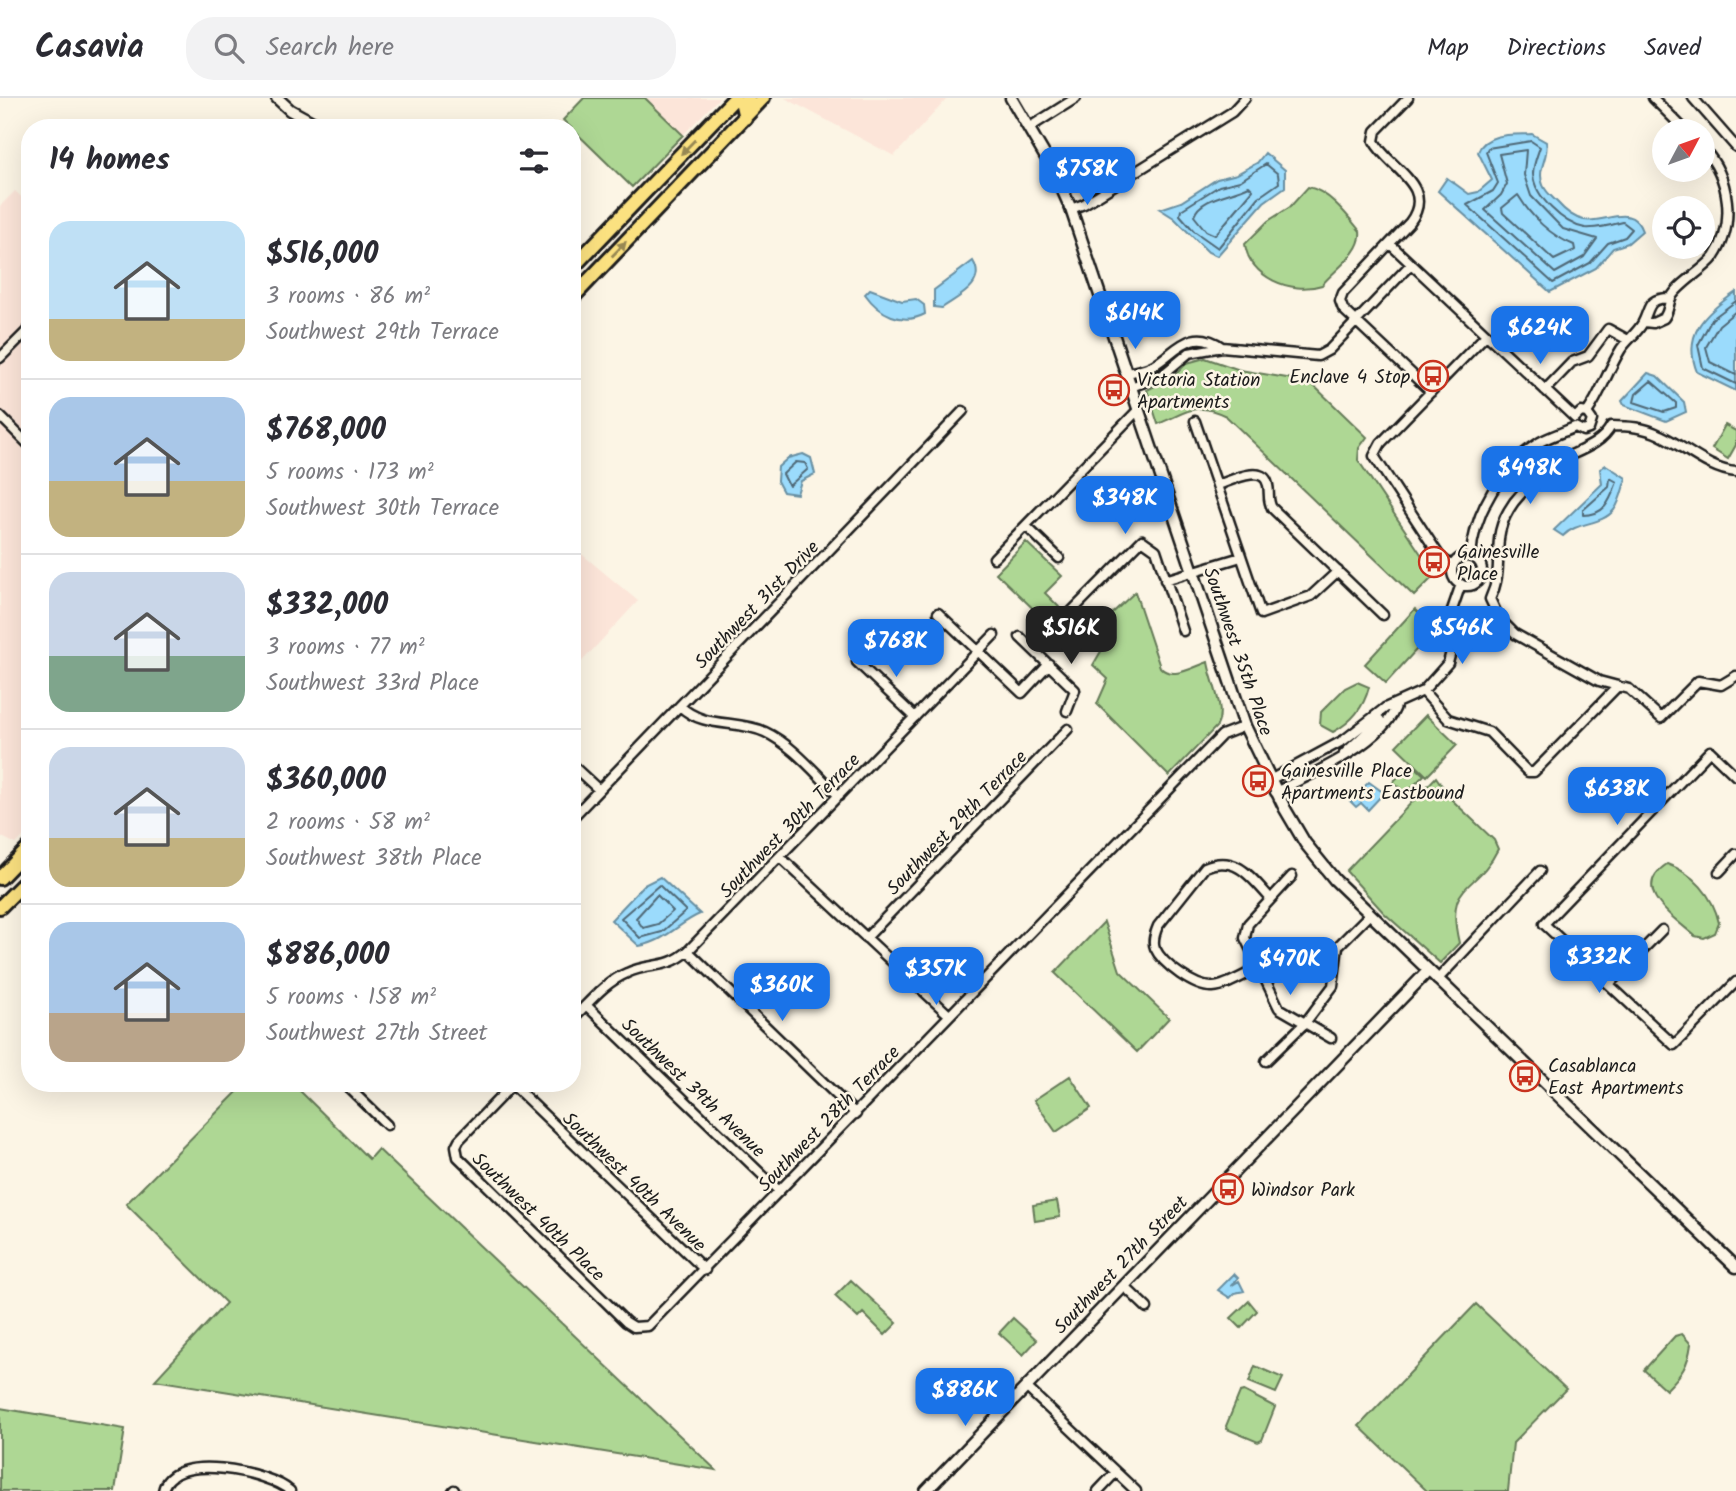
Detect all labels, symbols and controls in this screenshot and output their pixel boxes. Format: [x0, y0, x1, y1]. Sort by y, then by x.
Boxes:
search box [186, 17, 676, 80]
text: Casavia [35, 22, 144, 75]
text: Search here [266, 27, 394, 69]
icon: search [210, 29, 248, 67]
text: Map [1427, 29, 1469, 68]
text: Directions [1507, 29, 1606, 68]
text: Saved [1644, 29, 1701, 68]
north arrow [1652, 119, 1715, 182]
map controls [1652, 119, 1715, 259]
text: 14 homes [49, 137, 170, 185]
one-way arrow [680, 139, 697, 156]
icon: filters [515, 142, 553, 180]
pin: $758K [1038, 148, 1136, 207]
text: $758K [1055, 152, 1119, 188]
button: locate [1652, 196, 1715, 259]
text: $516,000 [266, 231, 378, 279]
one-way arrow [611, 240, 628, 257]
icon: home [105, 249, 189, 333]
text: 3 rooms · 86 m² [266, 279, 430, 315]
pin: $614K [1086, 292, 1184, 351]
text: $614K [1105, 296, 1165, 332]
pin: $624K [1491, 306, 1589, 366]
text: $624K [1507, 311, 1573, 347]
text: Southwest 29th Terrace [266, 315, 499, 351]
bus stop icon: Enclave 4 Stop [1416, 359, 1450, 393]
place label: Enclave 4 Stop [1289, 363, 1410, 393]
place label: Victoria Station Apartments [1137, 366, 1260, 418]
bus stop icon: Victoria Station Apartments [1097, 373, 1131, 407]
text: $768,000 [266, 407, 386, 455]
icon: home [105, 425, 189, 509]
pin: $498K [1481, 446, 1579, 506]
text: $498K [1497, 451, 1563, 487]
text: 5 rooms · 173 m² [266, 455, 434, 491]
pin: $348K [1076, 476, 1174, 536]
text: $348K [1092, 481, 1158, 517]
text: Southwest 30th Terrace [266, 491, 499, 527]
street label: Southwest 31st Drive [688, 534, 827, 677]
place label: Gainesville Place [1457, 538, 1540, 590]
bus stop icon: Gainesville Place [1417, 545, 1451, 579]
street label: Southwest 35th Place [1194, 563, 1280, 741]
text: $332,000 [266, 582, 388, 630]
icon: home [105, 600, 189, 684]
pin: $516K [1022, 606, 1120, 666]
pin: $546K [1413, 606, 1511, 666]
text: $516K [1042, 611, 1100, 647]
text: $546K [1430, 611, 1494, 647]
pin: $768K [847, 620, 945, 679]
text: $768K [864, 624, 928, 660]
text: 3 rooms · 77 m² [266, 630, 425, 666]
text: Southwest 33rd Place [266, 666, 479, 702]
street label: Southwest 29th Terrace [880, 743, 1035, 903]
street label: Southwest 30th Terrace [713, 746, 868, 906]
text: $360,000 [266, 757, 386, 805]
place label: Gainesville Place Apartments Eastbound [1281, 757, 1464, 809]
bus stop icon: Gainesville Place Apartments Eastbound [1241, 764, 1275, 798]
pin: $638K [1568, 768, 1666, 827]
text: $638K [1584, 772, 1650, 808]
icon: home [105, 775, 189, 859]
text: 2 rooms · 58 m² [266, 805, 430, 841]
text: Southwest 38th Place [266, 841, 482, 877]
text: $886,000 [266, 932, 389, 980]
pin: $332K [1550, 936, 1648, 995]
pin: $470K [1241, 937, 1339, 997]
text: $332K [1566, 940, 1632, 976]
text: $470K [1259, 942, 1321, 978]
pin: $357K [887, 948, 985, 1007]
icon: home [105, 950, 189, 1034]
text: $357K [905, 952, 967, 988]
pin: $360K [733, 964, 831, 1023]
text: $360K [750, 968, 814, 1004]
text: 5 rooms · 158 m² [266, 980, 436, 1016]
street label: Southwest 39th Avenue [613, 1011, 772, 1166]
text: Southwest 27th Street [266, 1016, 487, 1052]
street label: Southwest 28th Terrace [751, 1039, 908, 1200]
place label: Casablanca East Apartments [1548, 1052, 1684, 1104]
bus stop icon: Casablanca East Apartments [1508, 1059, 1542, 1093]
street label: Southwest 40th Avenue [555, 1105, 713, 1260]
street label: Southwest 40th Place [464, 1146, 612, 1290]
bus stop icon: Windsor Park [1211, 1172, 1245, 1206]
place label: Windsor Park [1251, 1176, 1355, 1206]
street label: Southwest 27th Street [1047, 1189, 1196, 1342]
pin: $886K [916, 1368, 1014, 1428]
text: $886K [931, 1373, 999, 1409]

